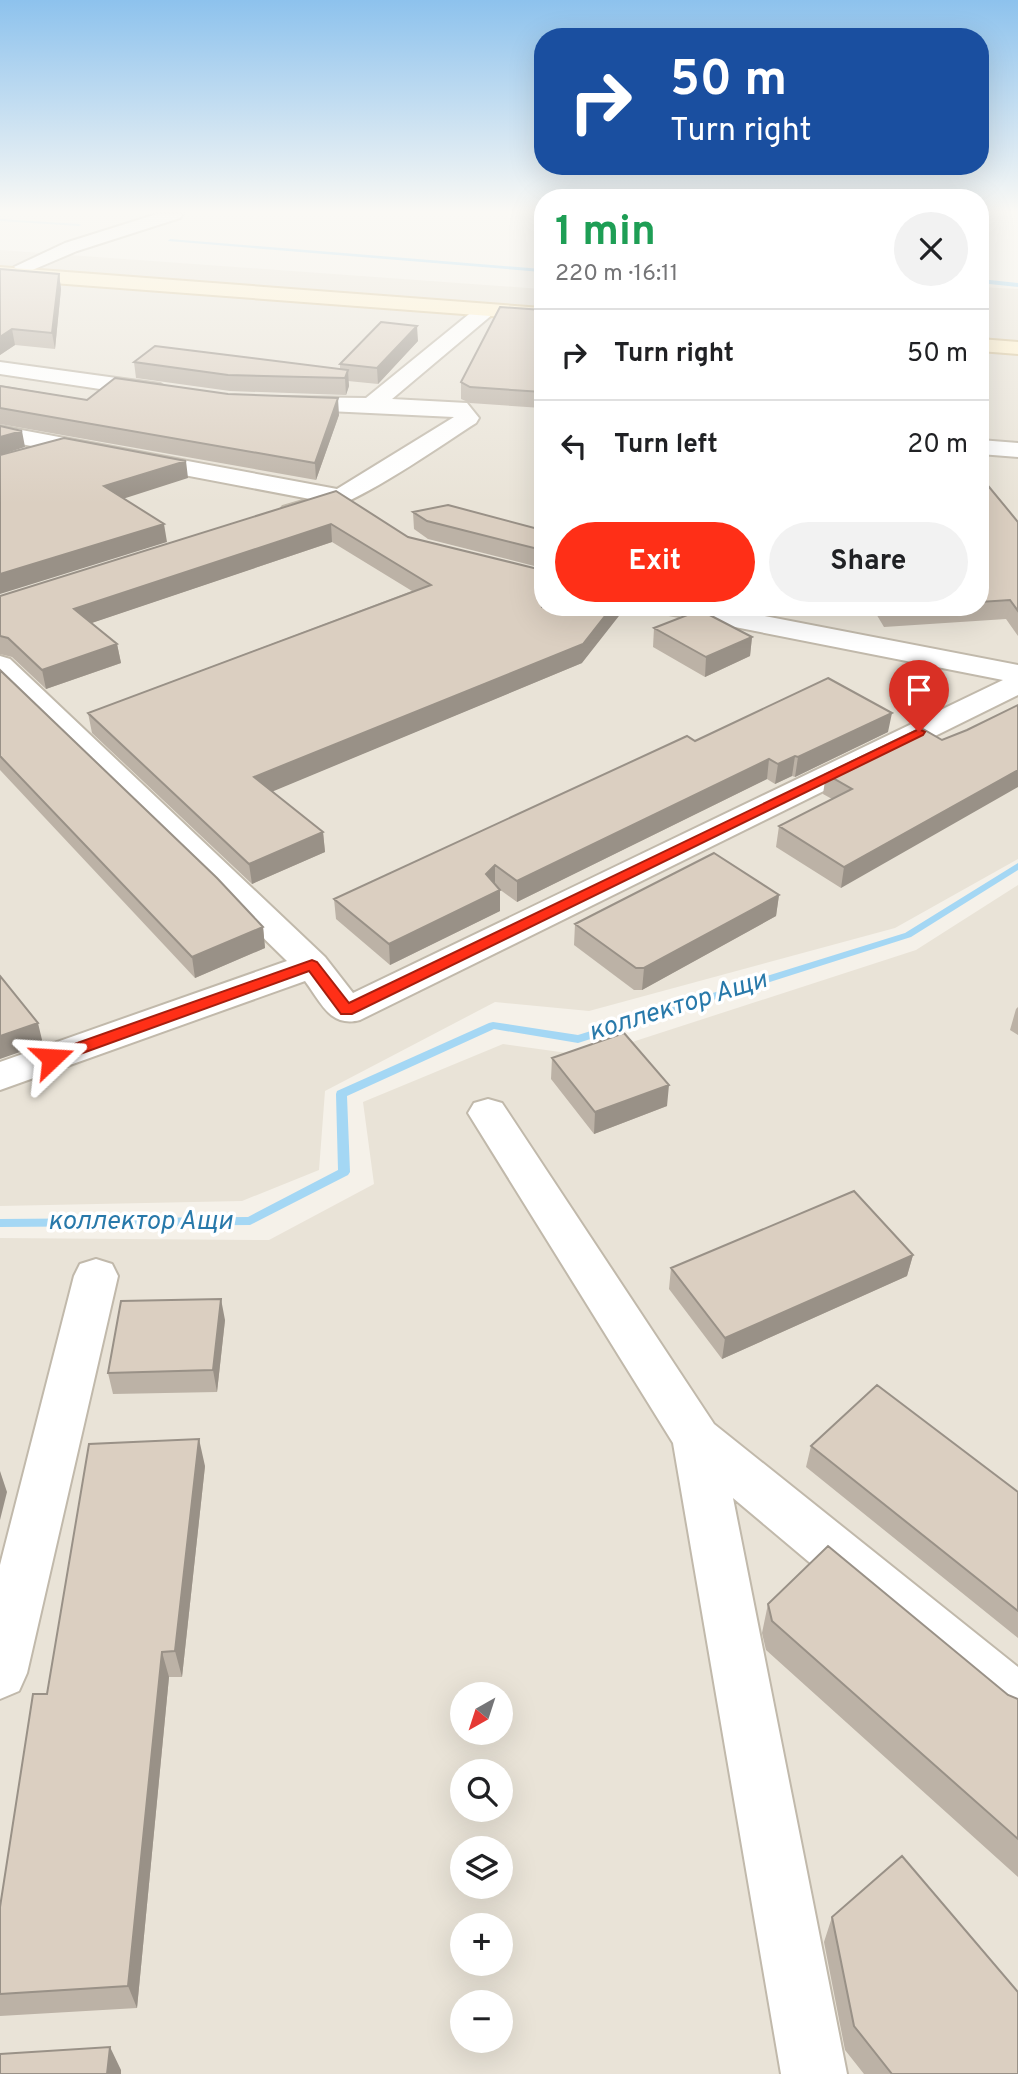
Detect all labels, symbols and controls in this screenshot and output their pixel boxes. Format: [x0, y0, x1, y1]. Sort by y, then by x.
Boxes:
text: 50 m [670, 51, 787, 113]
icon: right [555, 56, 646, 147]
text: Turn right [670, 112, 812, 152]
text: 1 min [555, 207, 656, 260]
button: close [894, 212, 968, 286]
text: 220 m · 16:11 [555, 260, 678, 289]
icon: right [555, 336, 593, 374]
text: Turn right [614, 338, 734, 371]
text: 50 m [907, 338, 968, 371]
icon: left [555, 427, 593, 465]
text: Turn left [614, 429, 718, 462]
text: 20 m [907, 429, 968, 462]
button: Exit [555, 522, 755, 602]
button: Share [769, 522, 968, 602]
pin [889, 660, 949, 732]
icon: arrive [900, 671, 938, 709]
water label: коллектор Ащи [585, 964, 772, 1050]
position arrow [15, 1021, 89, 1095]
water label: коллектор Ащи [48, 1206, 233, 1239]
north arrow [450, 1682, 513, 1745]
map controls [450, 1682, 513, 2053]
button: search [450, 1759, 513, 1822]
button: layers [450, 1836, 513, 1899]
button: + [450, 1913, 513, 1976]
button: − [450, 1990, 513, 2053]

